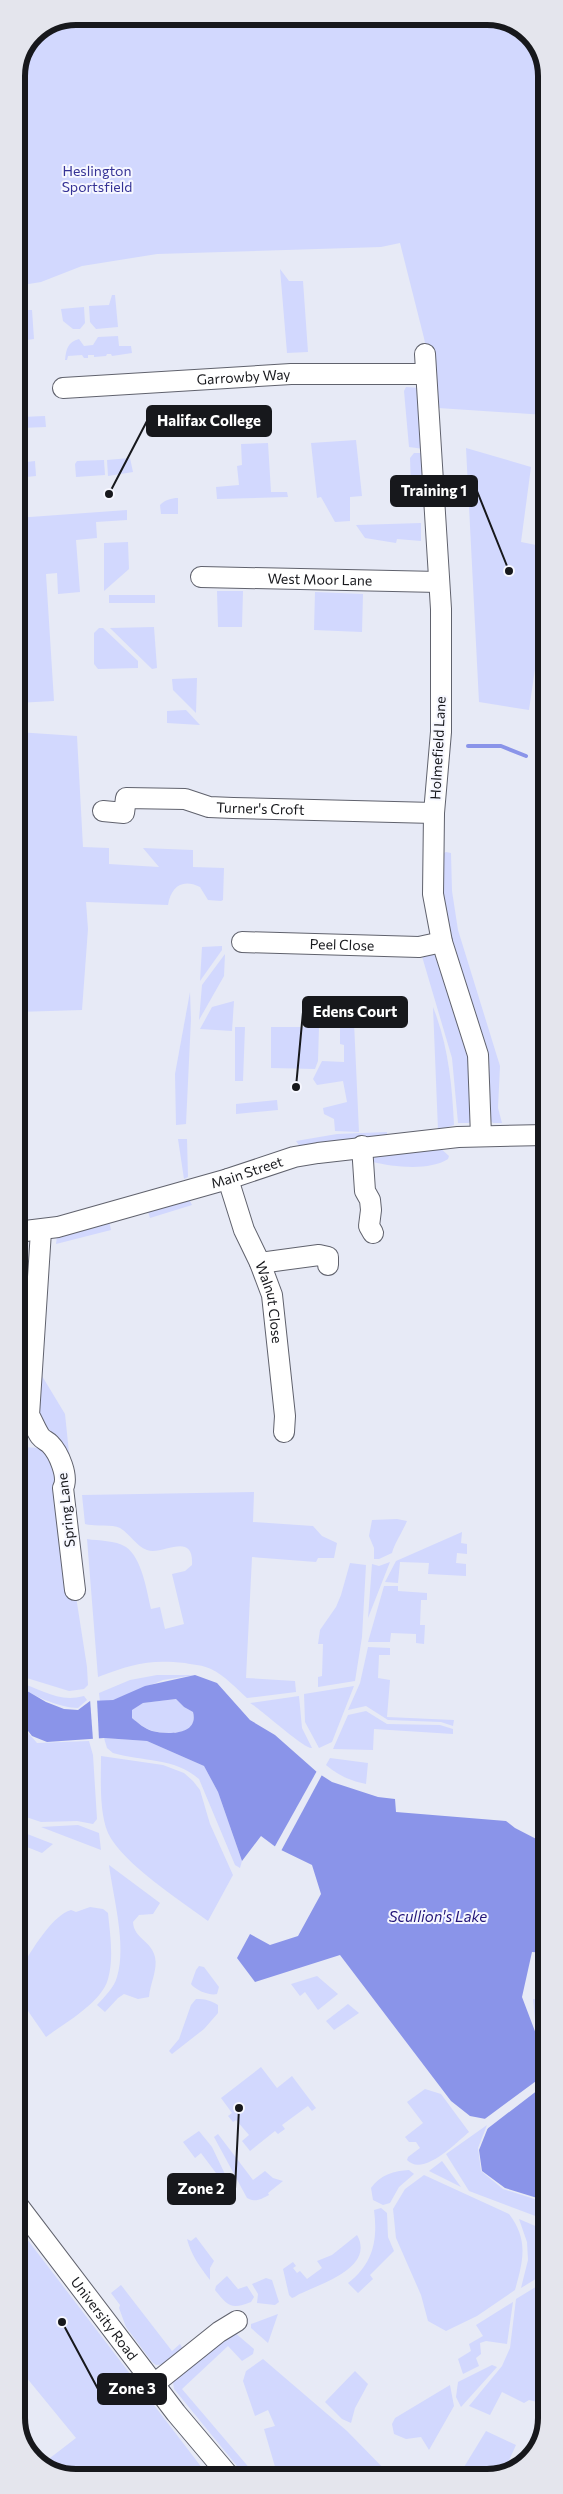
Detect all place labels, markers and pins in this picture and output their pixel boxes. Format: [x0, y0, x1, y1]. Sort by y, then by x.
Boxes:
callout: Halifax College [147, 406, 271, 436]
callout: Training 1 [391, 476, 477, 506]
callout: Edens Court [303, 997, 407, 1027]
callout: Zone 2 [168, 2174, 235, 2204]
callout: Zone 3 [98, 2374, 166, 2404]

